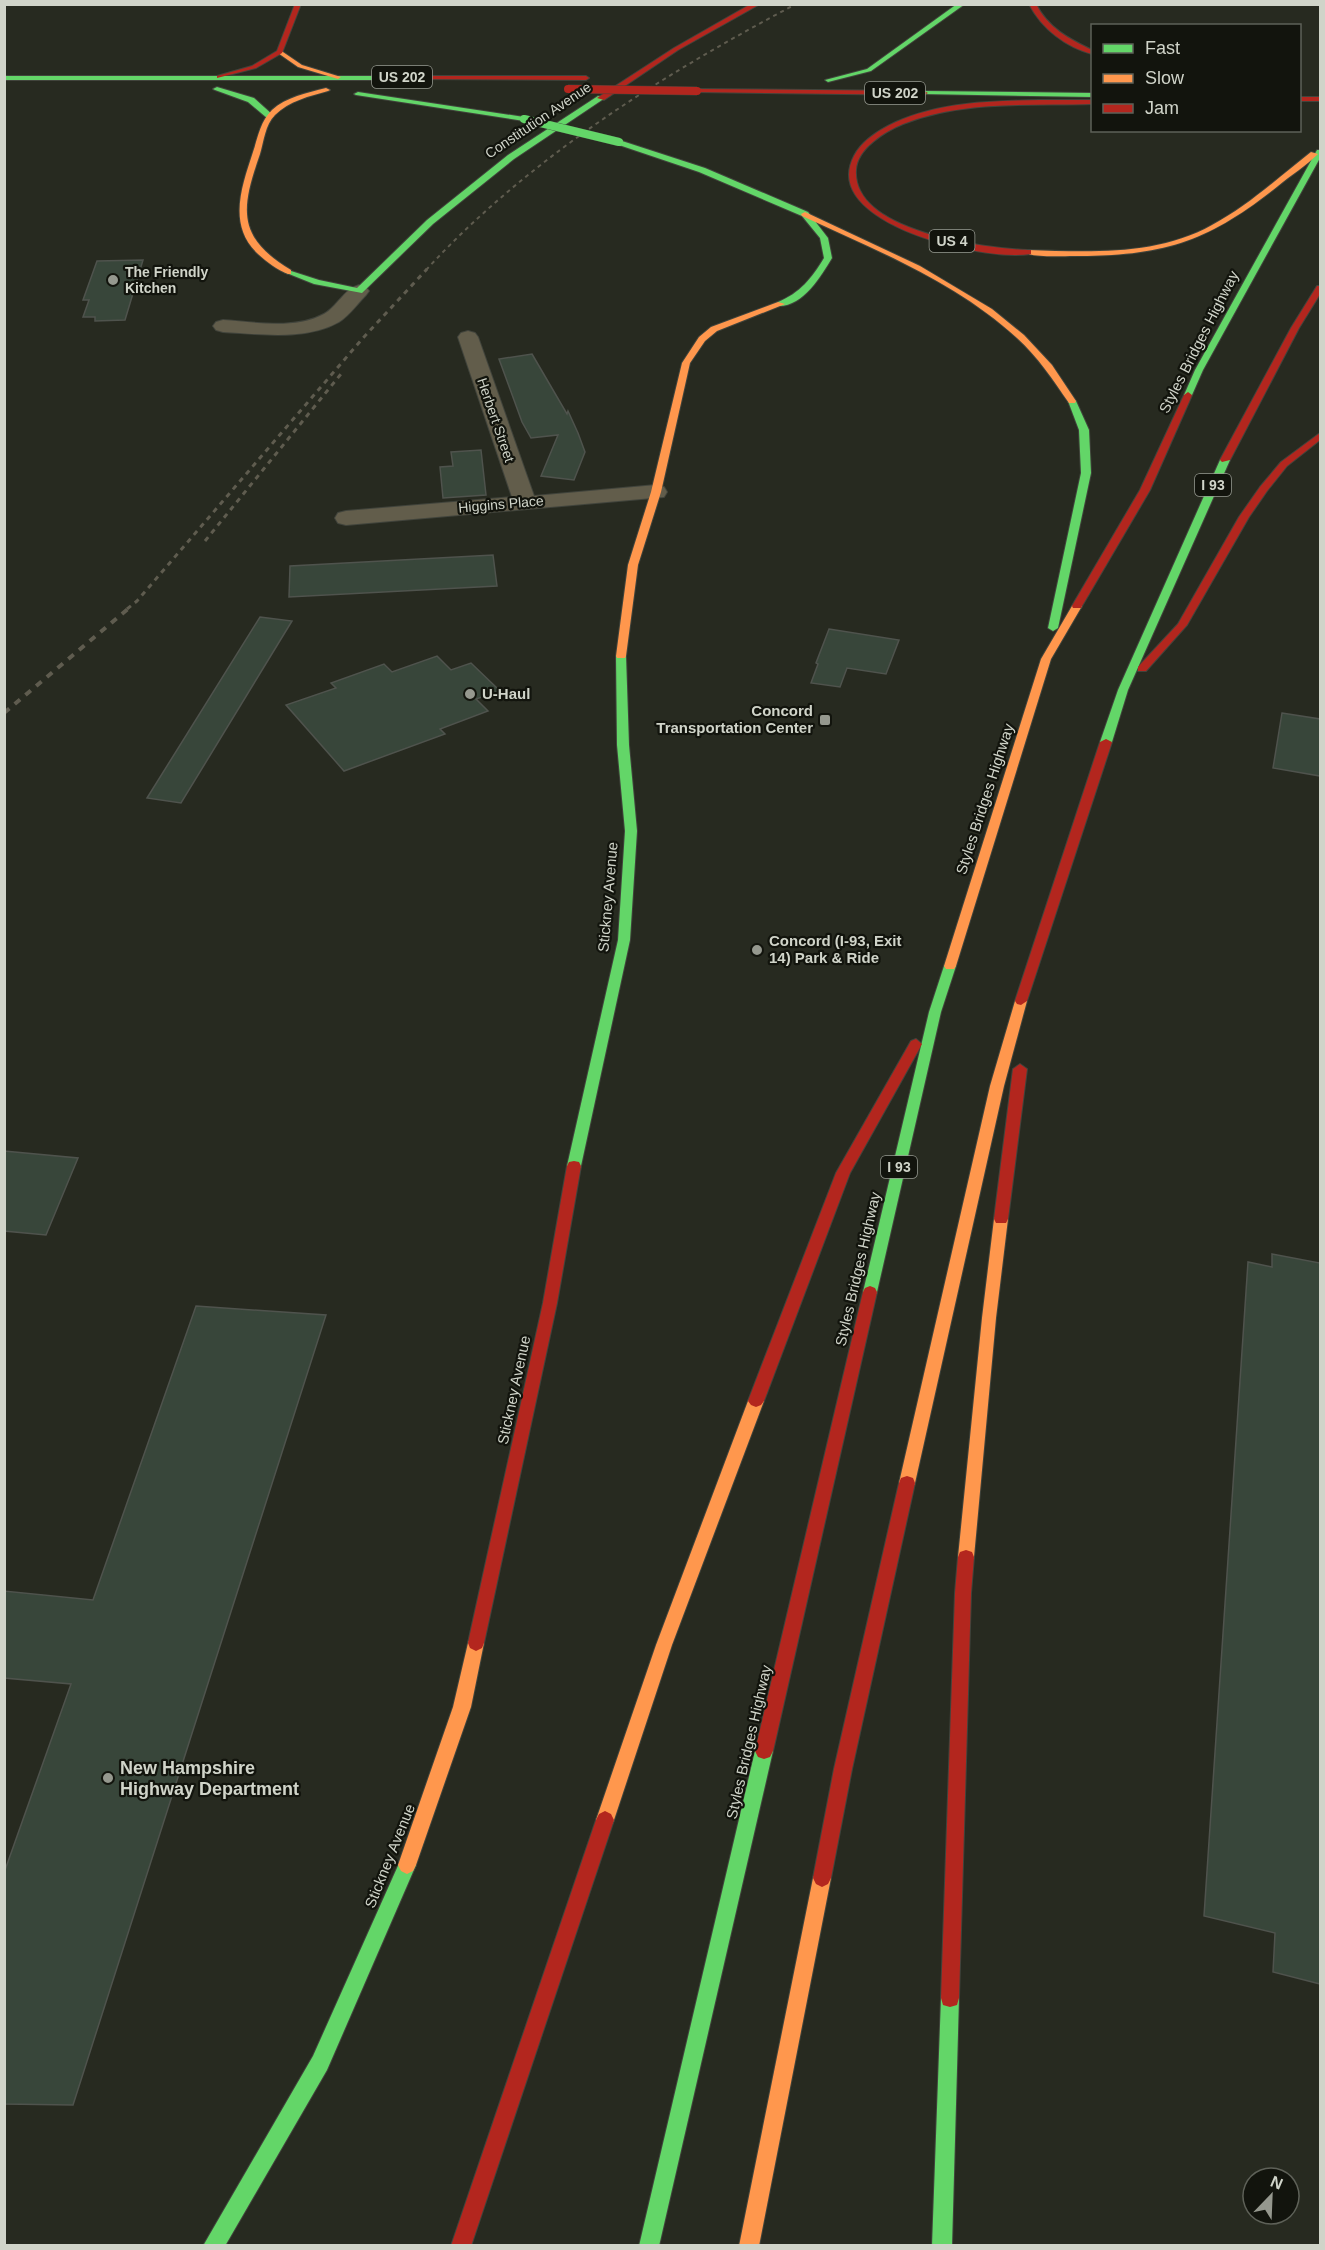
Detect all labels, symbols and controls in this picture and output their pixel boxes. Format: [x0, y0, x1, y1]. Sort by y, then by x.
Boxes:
legend [1091, 24, 1301, 132]
text: Fast [1145, 38, 1180, 58]
road number: US 202 [372, 66, 432, 88]
text: Slow [1145, 68, 1185, 88]
street label: Constitution Avenue [482, 79, 594, 161]
road number: US 202 [865, 82, 925, 104]
text: Jam [1145, 98, 1179, 118]
road number: US 4 [930, 230, 974, 252]
place label: The Friendly Kitchen [125, 264, 208, 296]
street label: Styles Bridges Highway [1155, 267, 1242, 416]
marker: The Friendly Kitchen [106, 273, 120, 287]
street label: Herbert Street [474, 376, 518, 464]
road number: I 93 [1195, 474, 1231, 496]
street label: Higgins Place [458, 492, 545, 516]
place label: U-Haul [482, 685, 530, 702]
marker: U-Haul [463, 687, 477, 701]
place label: Concord Transportation Center [656, 702, 813, 736]
marker: Concord Transportation Center [818, 713, 832, 727]
street label: Styles Bridges Highway [952, 721, 1017, 876]
street label: Stickney Avenue [594, 841, 621, 953]
place label: Concord (I-93, Exit 14) Park & Ride [769, 932, 902, 966]
marker: Concord (I-93, Exit 14) Park & Ride [750, 943, 764, 957]
road number: I 93 [881, 1156, 917, 1178]
street label: Styles Bridges Highway [832, 1190, 884, 1348]
street label: Stickney Avenue [494, 1334, 533, 1446]
street label: Styles Bridges Highway [723, 1663, 775, 1821]
place label: New Hampshire Highway Department [120, 1758, 299, 1799]
marker: New Hampshire Highway Department [101, 1771, 115, 1785]
street label: Stickney Avenue [361, 1801, 418, 1910]
north arrow [1241, 2166, 1301, 2226]
text: N [1268, 2173, 1285, 2193]

